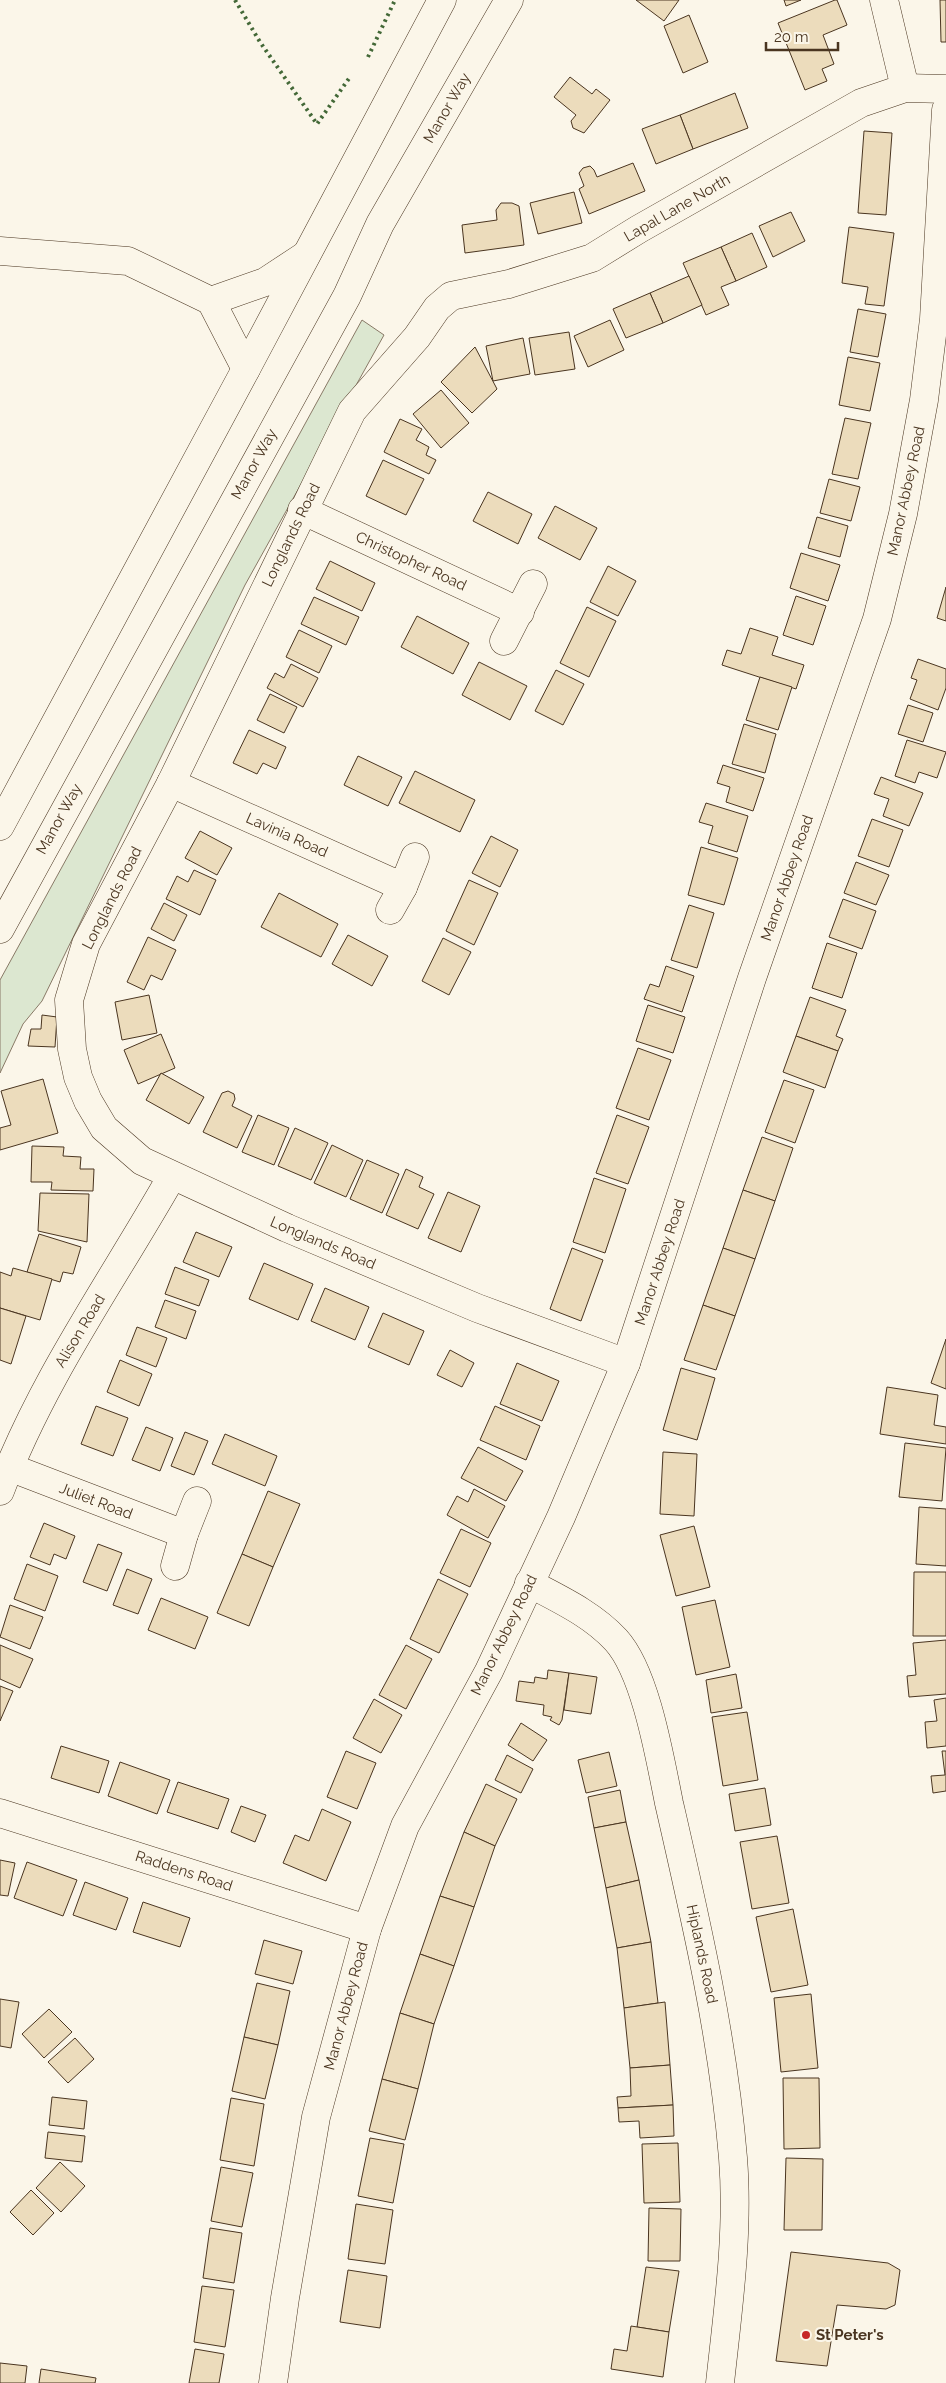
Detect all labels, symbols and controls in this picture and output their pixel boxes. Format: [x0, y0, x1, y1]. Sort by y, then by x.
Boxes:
scale bar [766, 20, 838, 52]
text: 20 m [774, 28, 809, 46]
street label: Manor Way [420, 70, 474, 146]
street label: Lapal Lane North [621, 170, 733, 246]
street label: Manor Way [227, 425, 281, 503]
street label: Manor Abbey Road [883, 425, 929, 557]
street label: Longlands Road [258, 480, 324, 590]
street label: Christopher Road [353, 527, 469, 595]
street label: Manor Way [32, 780, 86, 858]
street label: Lavinia Road [243, 809, 331, 861]
street label: Manor Abbey Road [757, 813, 817, 943]
street label: Longlands Road [78, 844, 146, 952]
street label: Manor Abbey Road [631, 1196, 689, 1328]
street label: Longlands Road [268, 1213, 378, 1273]
street label: Alison Road [51, 1291, 109, 1371]
street label: Juliet Road [57, 1479, 135, 1523]
street label: Manor Abbey Road [467, 1572, 541, 1698]
street label: Raddens Road [133, 1847, 235, 1895]
street label: Hiplands Road [683, 1903, 721, 2005]
street label: Manor Abbey Road [320, 1940, 372, 2072]
place label: St Peter's [816, 2326, 884, 2344]
marker: St Peter's [800, 2329, 812, 2341]

